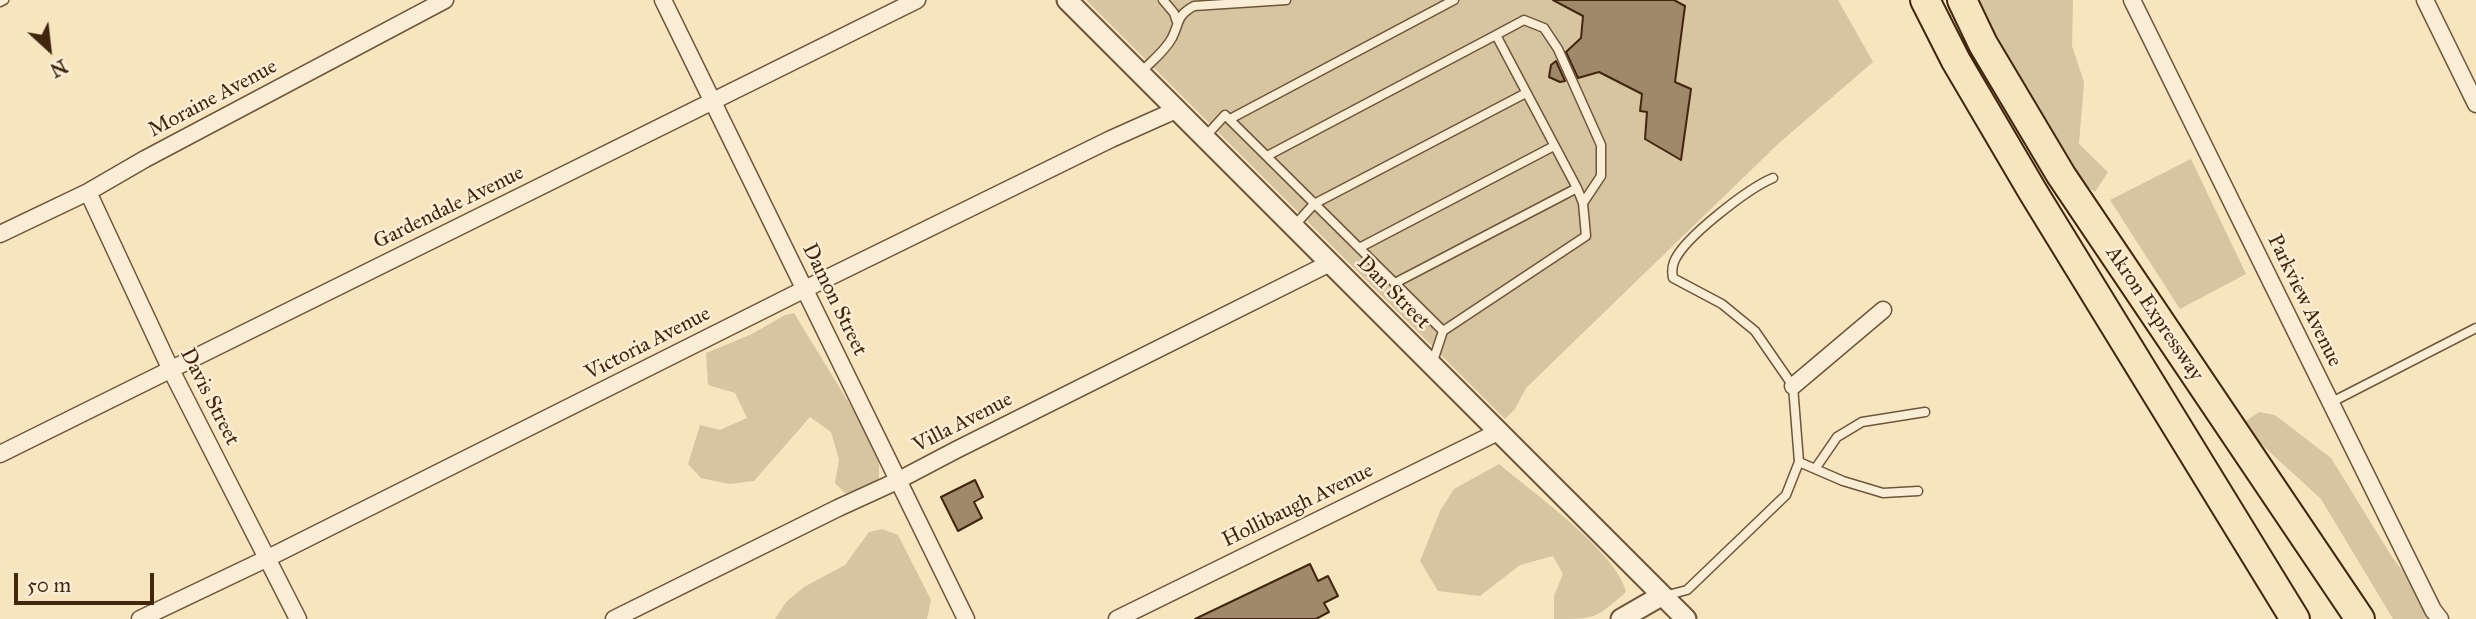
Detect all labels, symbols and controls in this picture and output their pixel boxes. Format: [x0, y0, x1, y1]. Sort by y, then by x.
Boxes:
north arrow [14, 14, 84, 84]
text: N [46, 54, 71, 82]
street label: Moraine Avenue [144, 54, 282, 144]
street label: Gardendale Avenue [370, 161, 528, 255]
street label: Parkview Avenue [2261, 231, 2347, 371]
street label: Damon Street [796, 240, 872, 360]
street label: Akron Expressway [2100, 242, 2208, 386]
street label: Dan Street [1351, 251, 1435, 335]
street label: Victoria Avenue [581, 302, 715, 386]
street label: Davis Street [174, 344, 244, 450]
street label: Villa Avenue [909, 387, 1017, 459]
street label: Hollibaugh Avenue [1218, 459, 1378, 553]
scale bar [18, 560, 158, 604]
text: 50 m [27, 572, 71, 598]

